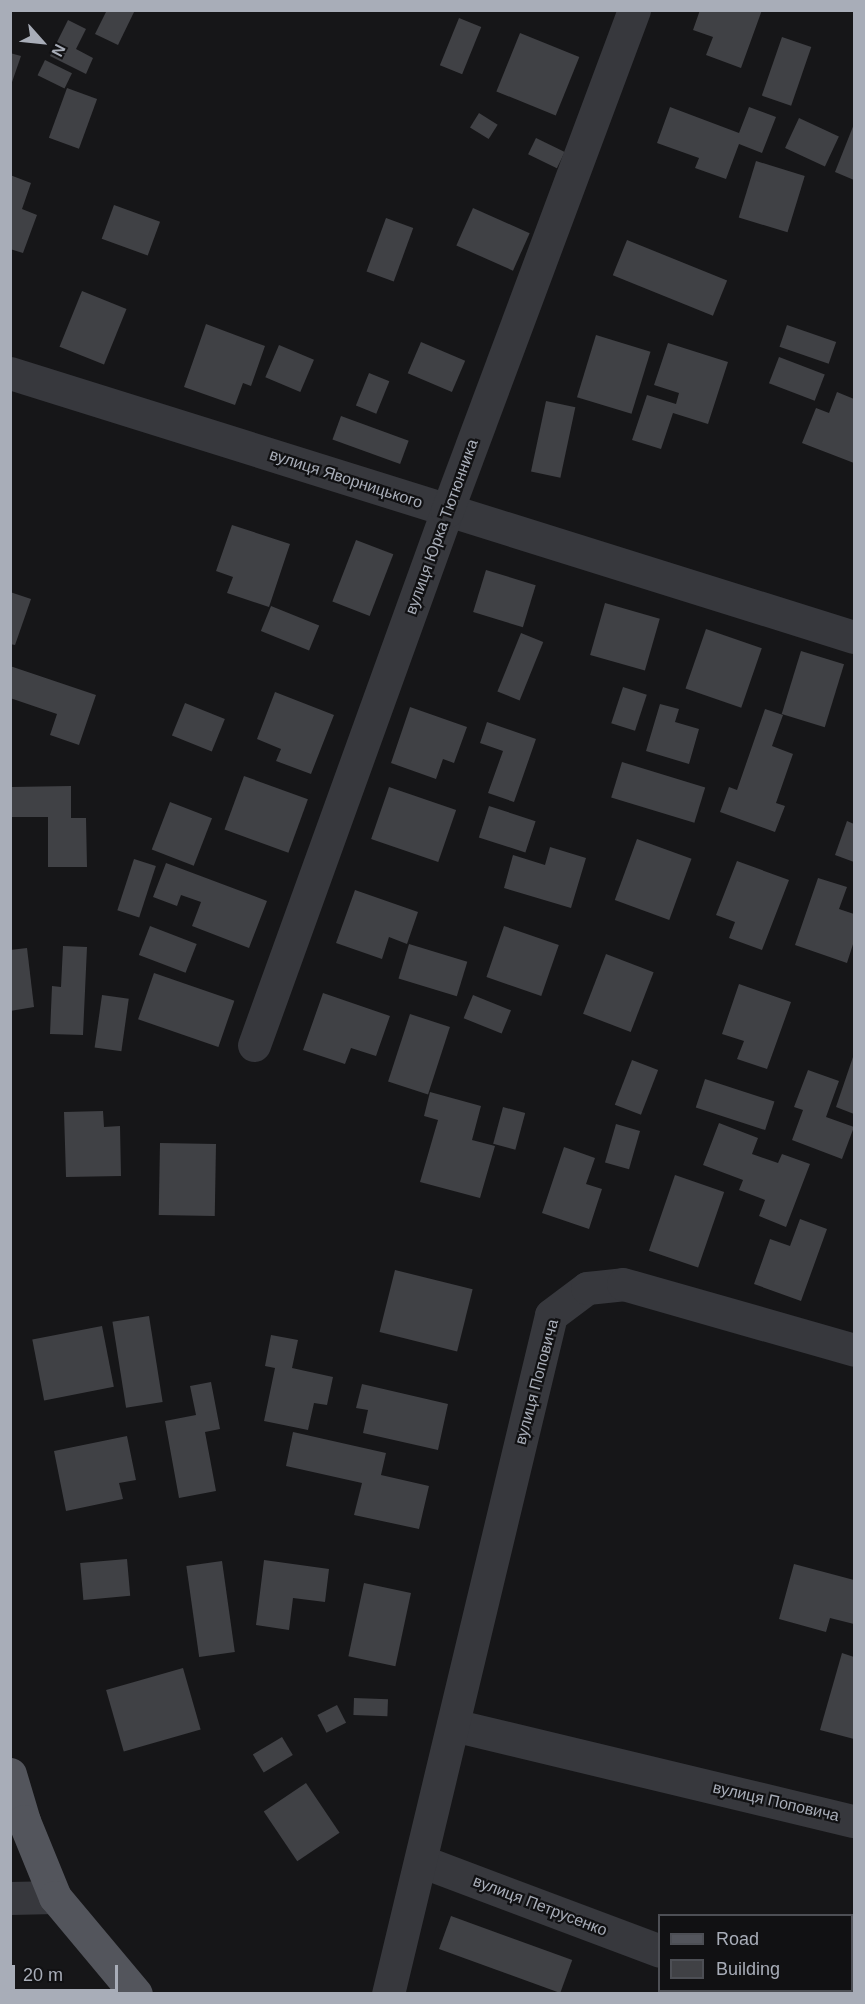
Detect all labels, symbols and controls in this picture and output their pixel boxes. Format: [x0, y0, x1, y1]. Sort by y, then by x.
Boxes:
north arrow [12, 12, 72, 72]
text: N [48, 41, 69, 59]
street label: вулиця Юрка Тютюнника [401, 437, 483, 617]
street label: вулиця Яворницького [267, 445, 425, 513]
street label: вулиця Поповича [511, 1317, 563, 1447]
street label: вулиця Поповича [711, 1778, 841, 1826]
street label: вулиця Петрусенко [470, 1872, 610, 1940]
legend [658, 1914, 853, 1992]
text: Road [716, 1929, 759, 1949]
scale bar [15, 1953, 122, 1991]
text: Building [716, 1959, 780, 1979]
text: 20 m [23, 1965, 63, 1985]

